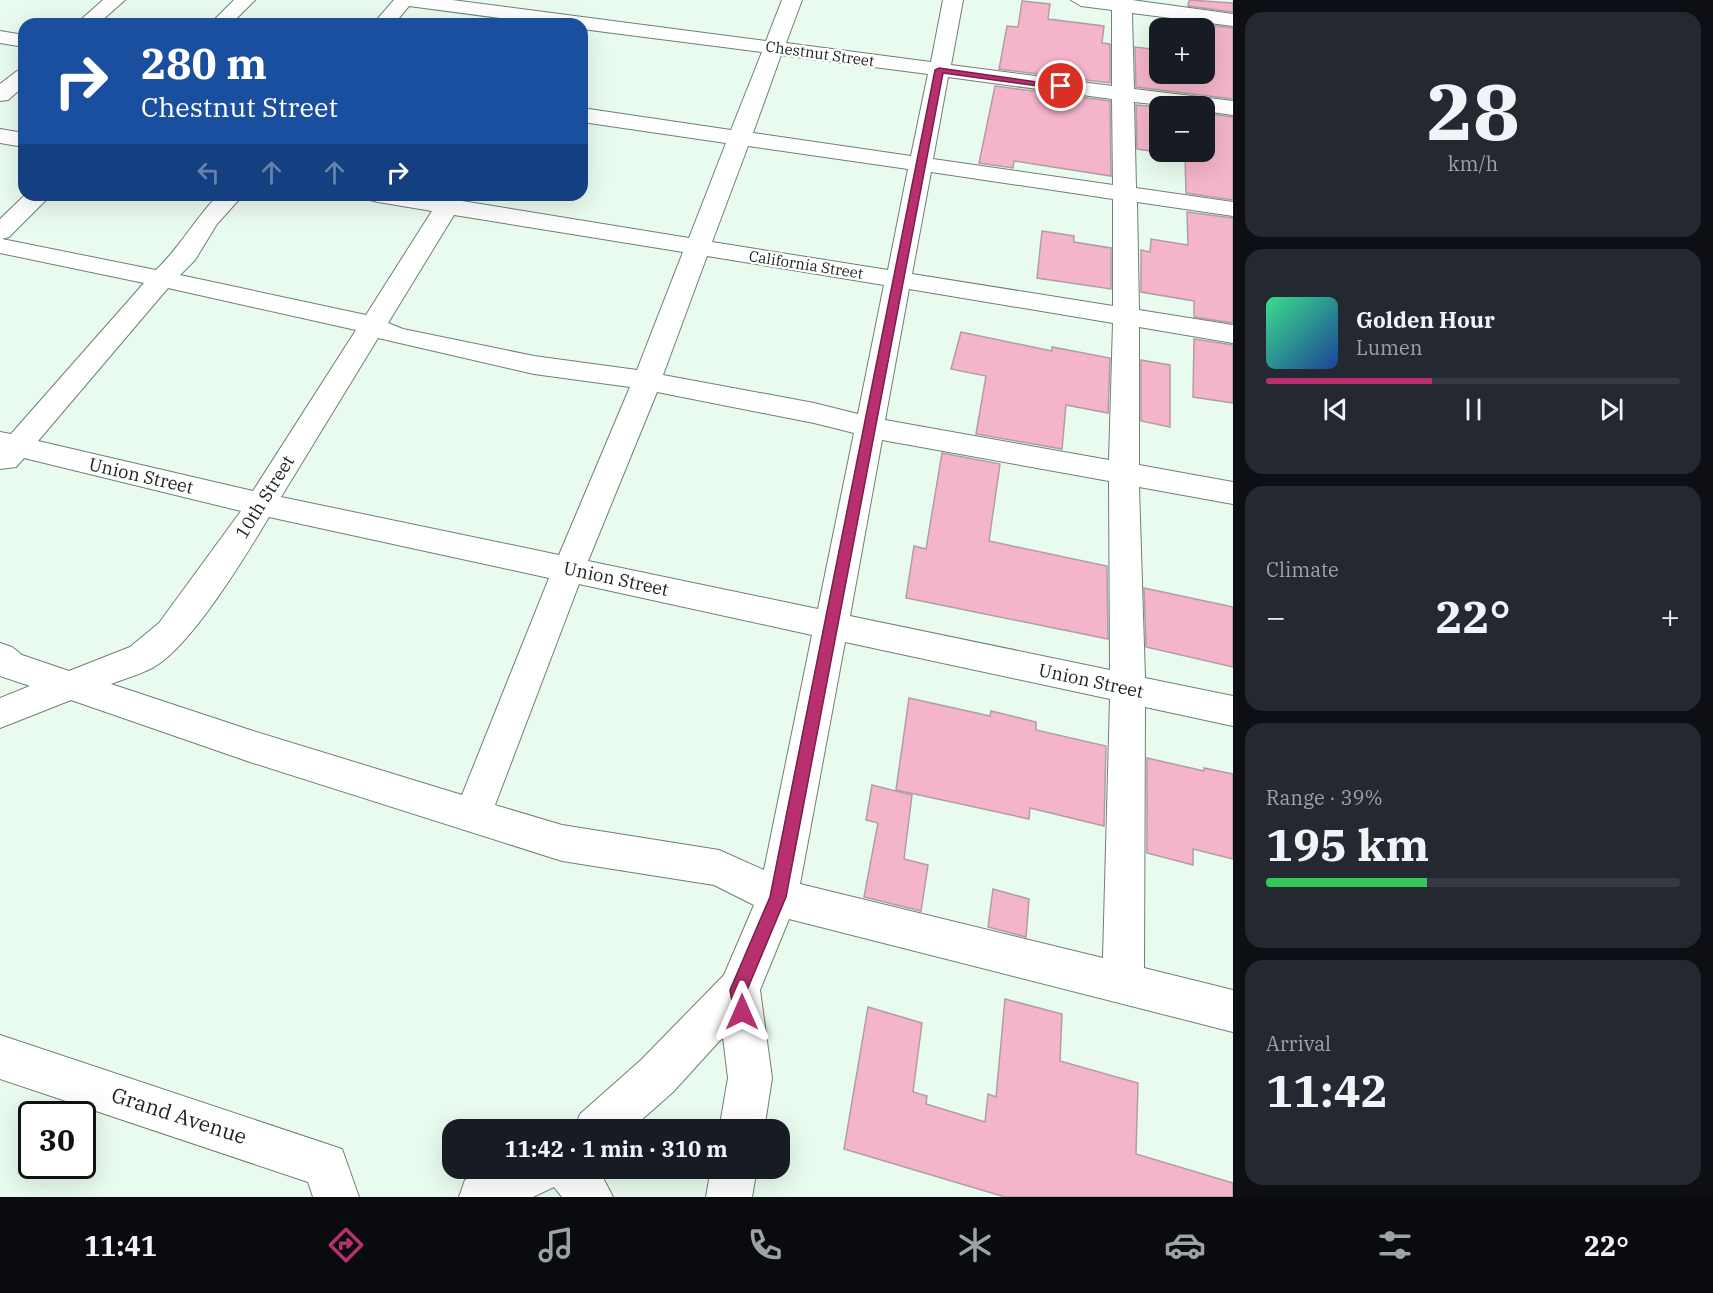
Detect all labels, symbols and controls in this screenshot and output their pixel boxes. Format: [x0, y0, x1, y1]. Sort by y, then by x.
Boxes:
map controls [1149, 18, 1215, 162]
button: + [1149, 18, 1215, 84]
text: 280 m [141, 36, 267, 91]
street label: Chestnut Street [765, 36, 876, 71]
icon: right [42, 42, 120, 120]
pin [1035, 60, 1086, 111]
text: 28 [1426, 60, 1520, 161]
icon: arrive [1044, 69, 1077, 102]
text: Chestnut Street [141, 89, 338, 124]
button: − [1149, 96, 1215, 162]
text: km/h [1448, 150, 1498, 177]
icon: left [192, 156, 225, 189]
icon: ahead [255, 156, 288, 189]
icon: ahead [318, 156, 351, 189]
icon: right [381, 156, 414, 189]
street label: California Street [748, 246, 864, 283]
text: Golden Hour [1356, 305, 1495, 334]
text: Lumen [1356, 334, 1423, 361]
icon: previous [1319, 393, 1352, 426]
icon: pause [1457, 393, 1490, 426]
icon: next [1595, 393, 1628, 426]
street label: 10th Street [230, 451, 299, 543]
street label: Union Street [86, 452, 196, 499]
street label: Union Street [561, 556, 671, 601]
text: Climate [1266, 556, 1339, 583]
text: 22° [1435, 587, 1511, 645]
text: − [1266, 595, 1286, 638]
text: + [1660, 595, 1680, 638]
street label: Union Street [1036, 658, 1146, 703]
text: Range · 39% [1266, 784, 1383, 811]
text: 195 km [1266, 815, 1429, 873]
position arrow [710, 980, 774, 1044]
text: Arrival [1266, 1030, 1331, 1057]
text: 11:42 [1266, 1061, 1388, 1119]
street label: Grand Avenue [108, 1080, 251, 1150]
speed limit sign: 30 [18, 1101, 96, 1179]
text: 11:42 · 1 min · 310 m [504, 1134, 728, 1163]
icon: directions [325, 1224, 367, 1266]
icon: music [535, 1224, 577, 1266]
icon: phone [744, 1224, 786, 1266]
icon: climate [954, 1224, 996, 1266]
icon: car [1164, 1224, 1206, 1266]
icon: filters [1374, 1224, 1416, 1266]
text: 11:41 [84, 1228, 157, 1263]
text: 22° [1584, 1228, 1629, 1263]

